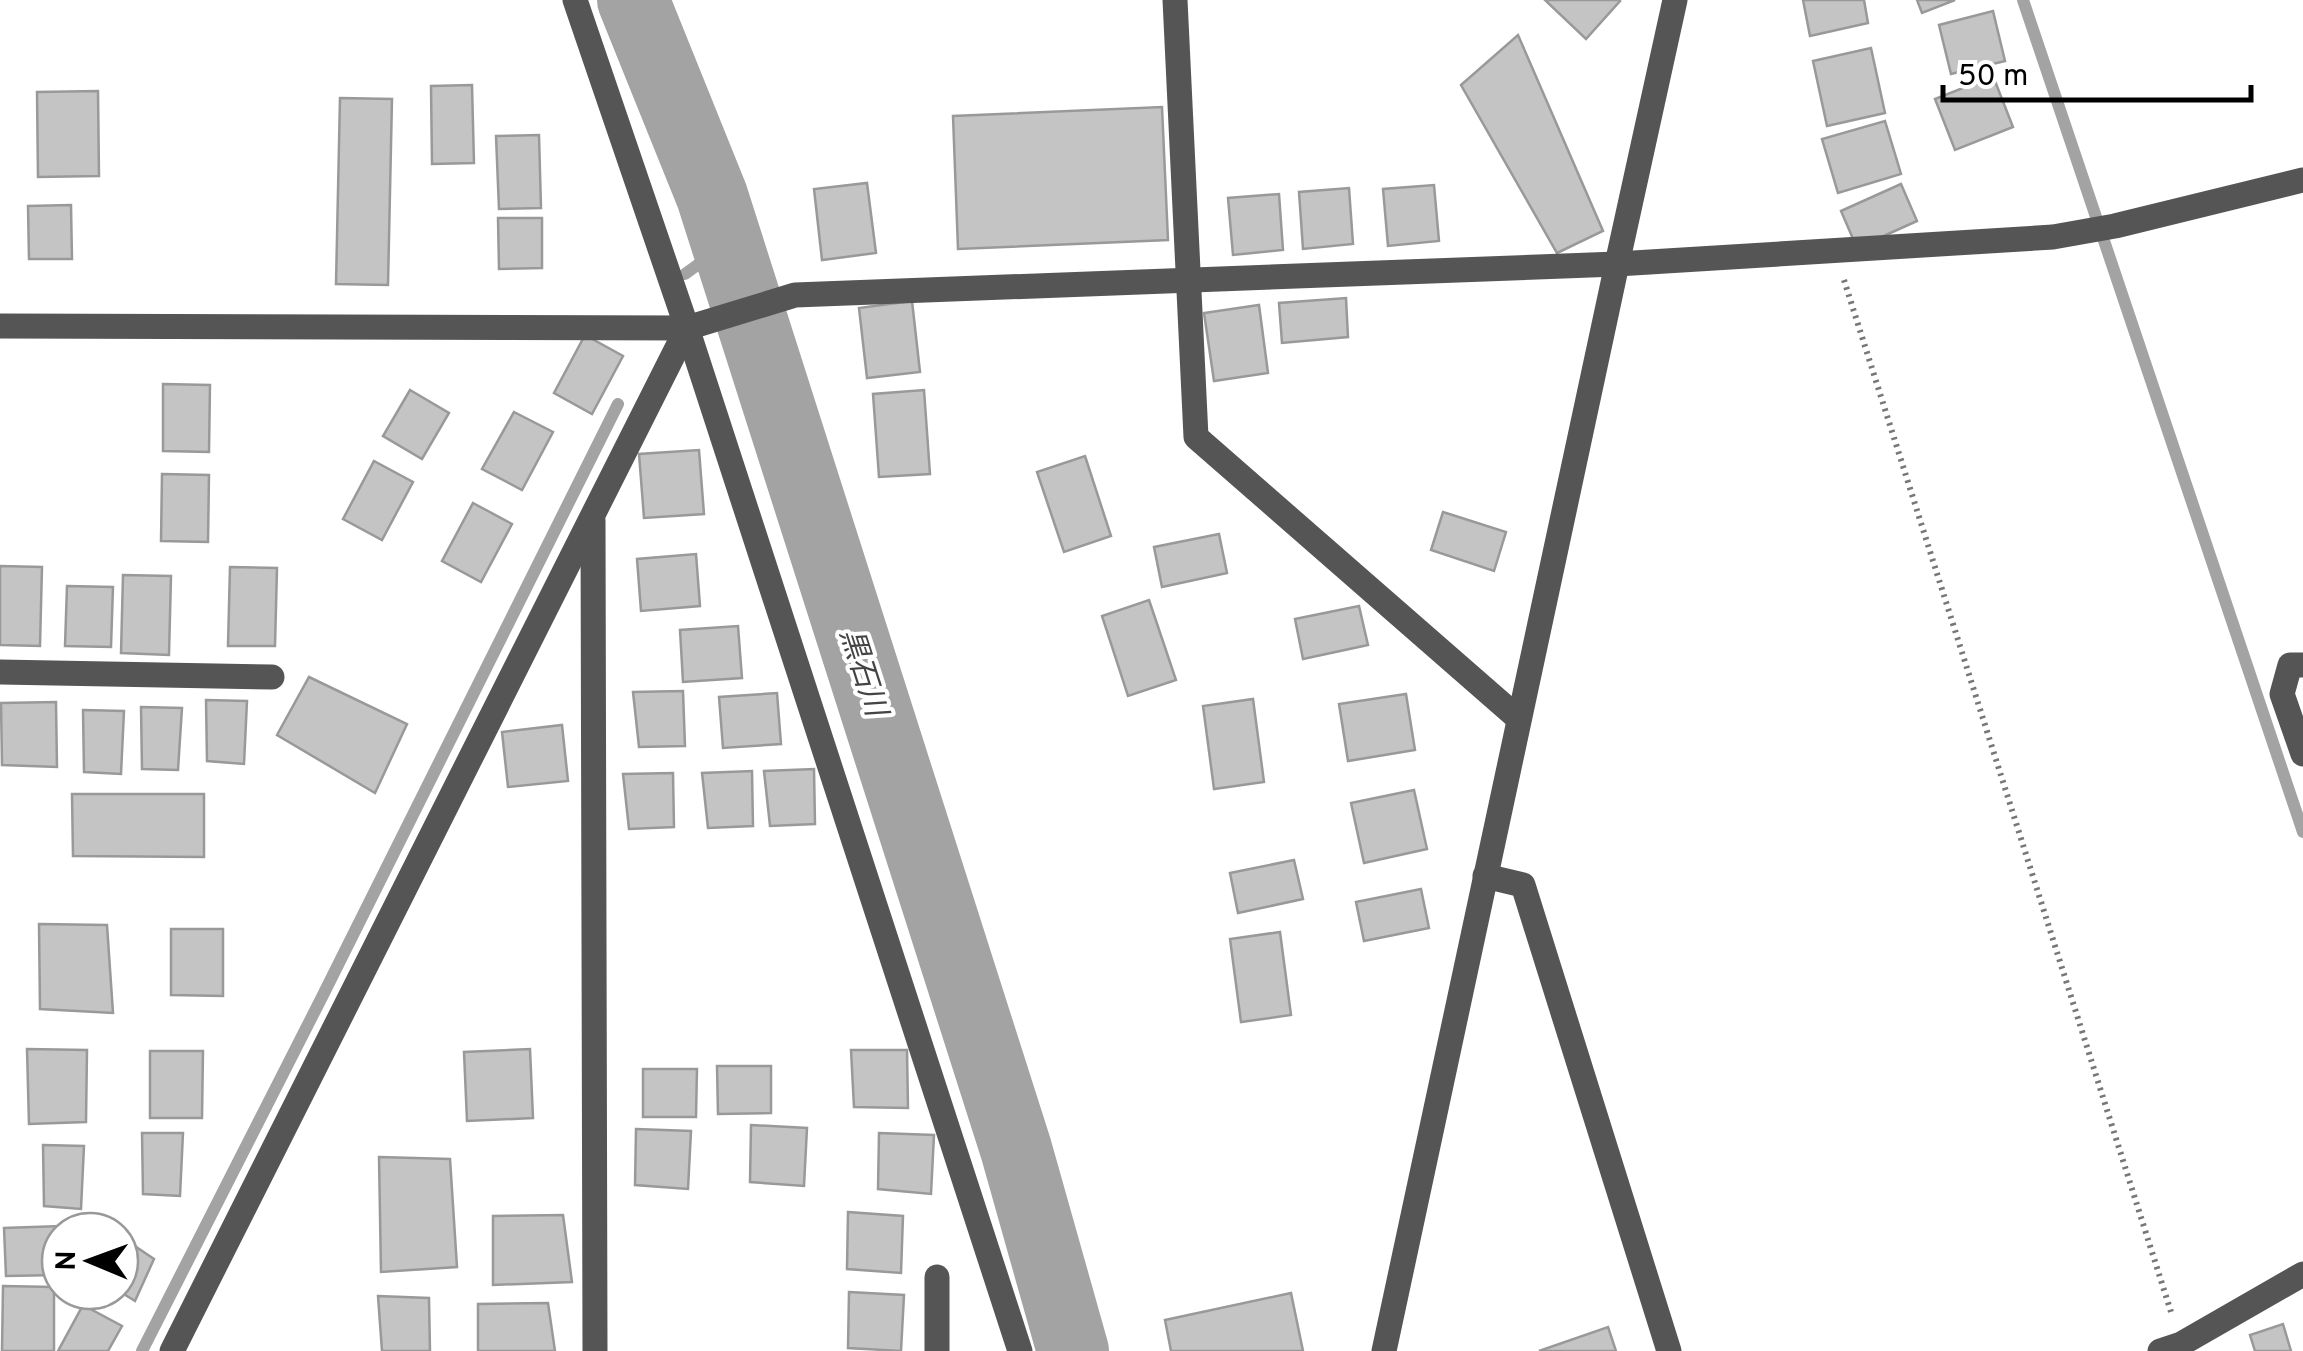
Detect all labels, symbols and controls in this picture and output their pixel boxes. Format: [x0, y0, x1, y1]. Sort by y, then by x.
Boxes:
scale bar [1943, 40, 2250, 102]
text: 50 m [1958, 59, 2028, 96]
water label: 黒石川 [830, 624, 894, 724]
north arrow [40, 1211, 140, 1311]
text: N [50, 1250, 86, 1271]

